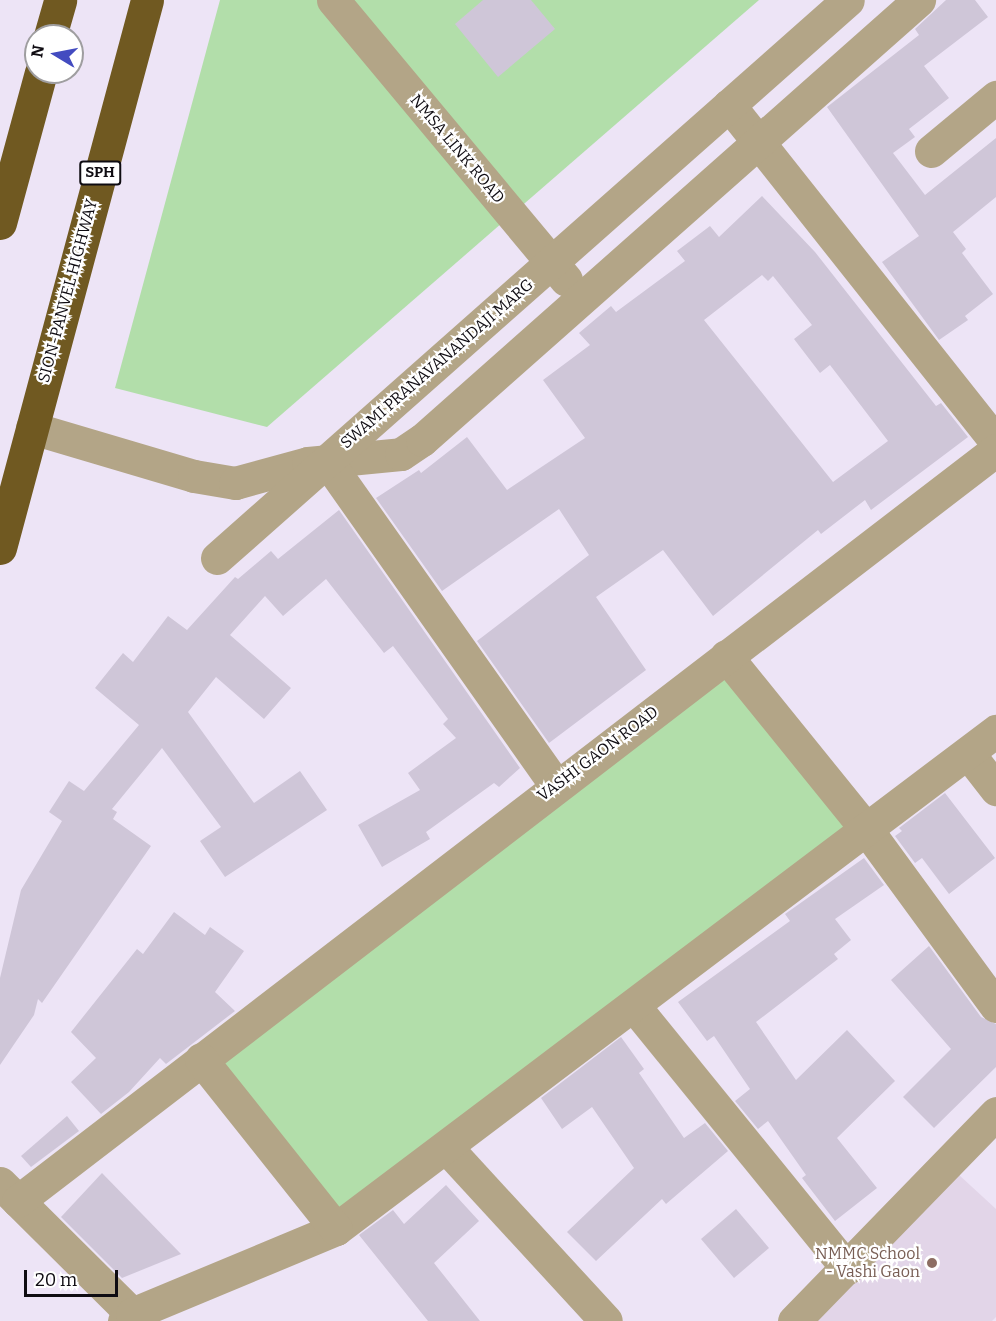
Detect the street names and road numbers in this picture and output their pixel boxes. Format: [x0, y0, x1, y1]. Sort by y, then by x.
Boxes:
street label: NMSA LINK ROAD [406, 91, 508, 207]
road number: SPH [79, 161, 121, 185]
street label: SION-PANVEL HIGHWAY [34, 197, 102, 385]
street label: SWAMI PRANAVANANDAJI MARG [337, 275, 537, 453]
street label: VASHI GAON ROAD [534, 702, 662, 806]

